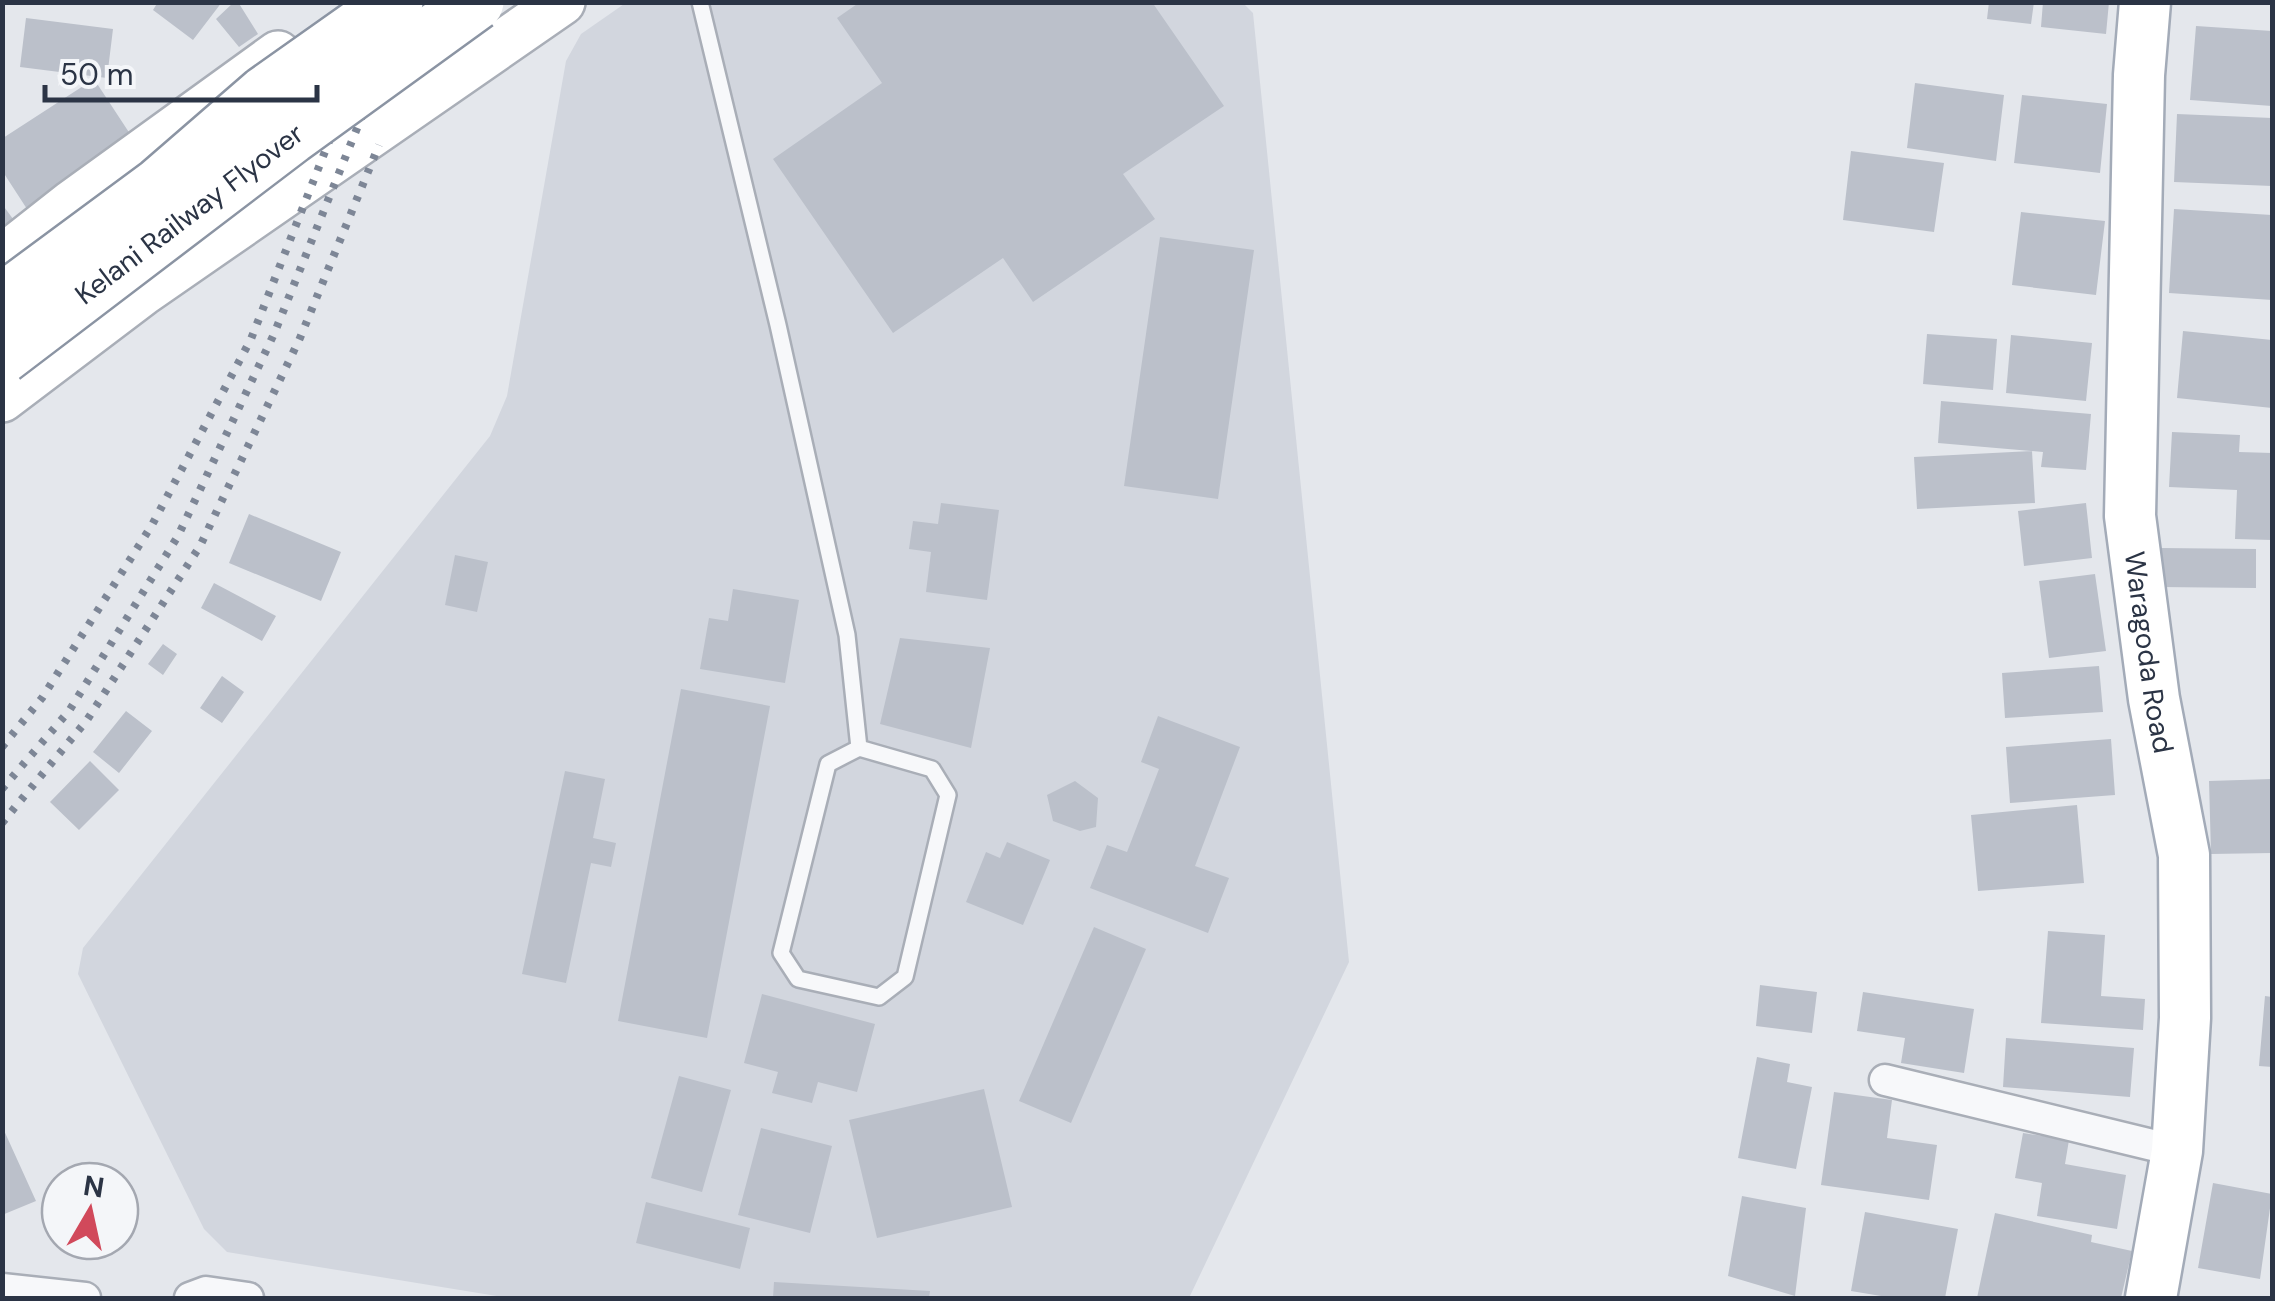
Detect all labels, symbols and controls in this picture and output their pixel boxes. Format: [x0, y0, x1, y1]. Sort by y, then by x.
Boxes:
scale bar [45, 40, 318, 102]
text: 50 m [60, 55, 134, 94]
street label: Kelani Railway Flyover [67, 115, 311, 313]
street label: Waragoda Road [2116, 549, 2182, 757]
north arrow [40, 1161, 140, 1261]
text: N [81, 1167, 107, 1207]

